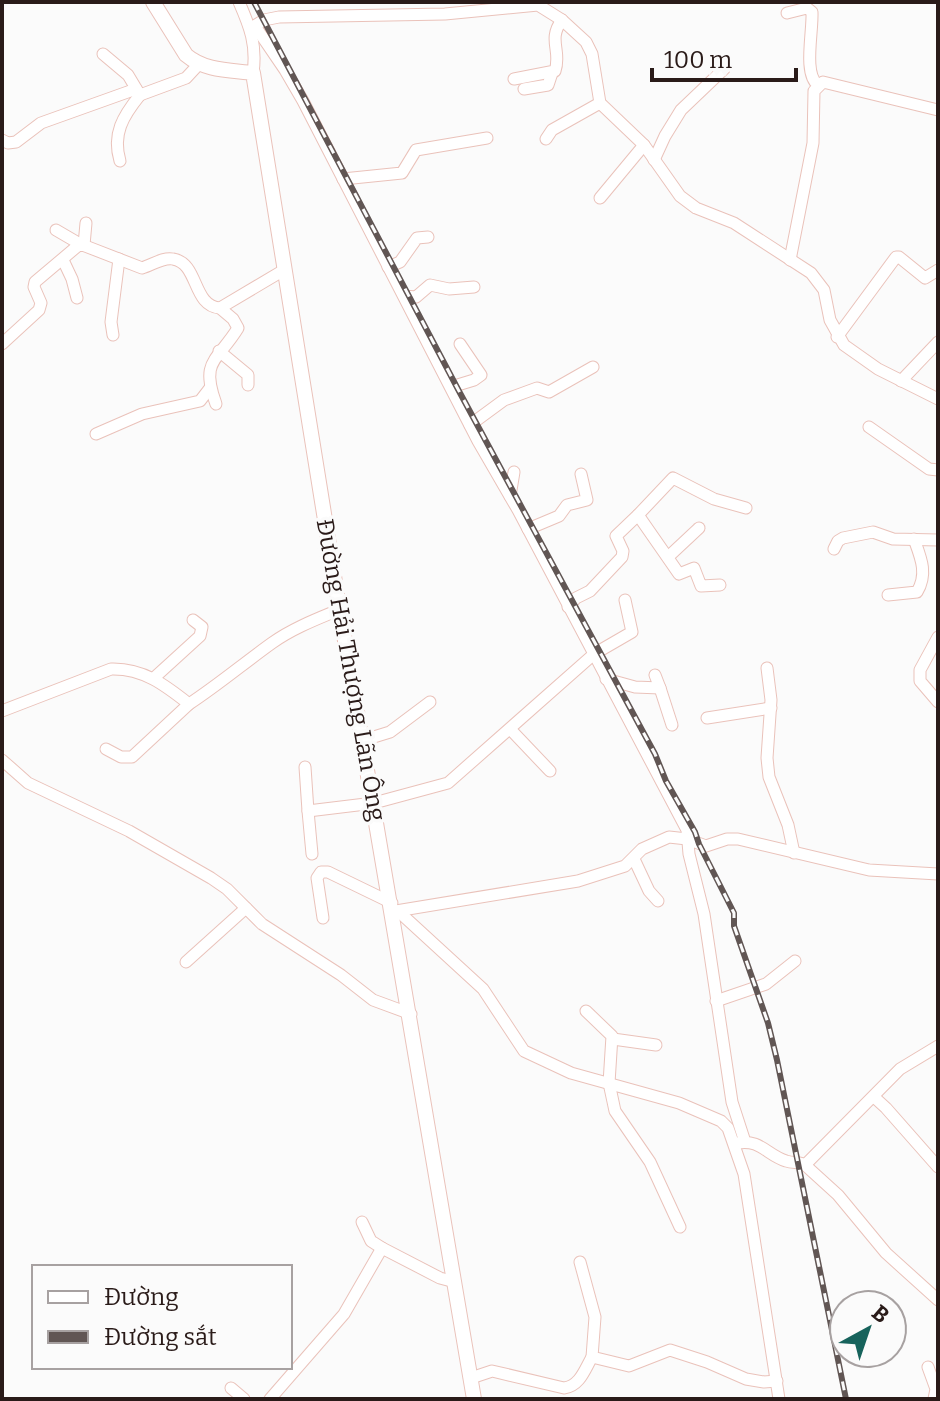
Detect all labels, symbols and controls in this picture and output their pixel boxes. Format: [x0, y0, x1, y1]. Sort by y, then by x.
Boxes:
scale bar [652, 32, 796, 82]
text: 100 m [664, 46, 732, 74]
street label: Đường Hải Thượng Lãn Ông [311, 516, 392, 823]
legend [32, 1265, 292, 1369]
text: Đường [104, 1283, 179, 1311]
north arrow [828, 1289, 908, 1369]
text: B [866, 1299, 895, 1329]
text: Đường sắt [104, 1323, 217, 1351]

